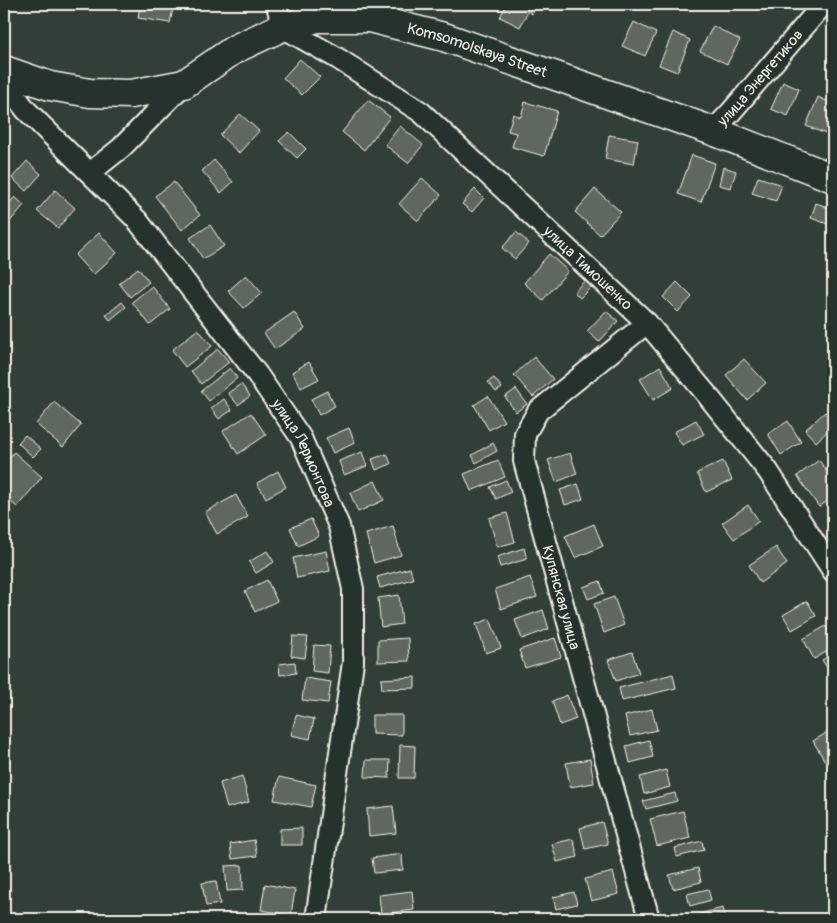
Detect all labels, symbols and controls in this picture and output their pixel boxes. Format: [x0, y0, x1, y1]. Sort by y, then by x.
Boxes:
street label: Komsomolskaya Street [405, 19, 551, 83]
street label: улица Энергетиков [713, 26, 807, 131]
street label: улица Тимошенко [538, 221, 636, 314]
street label: улица Лермонтова [266, 395, 339, 510]
street label: Купянская улица [537, 543, 584, 652]

